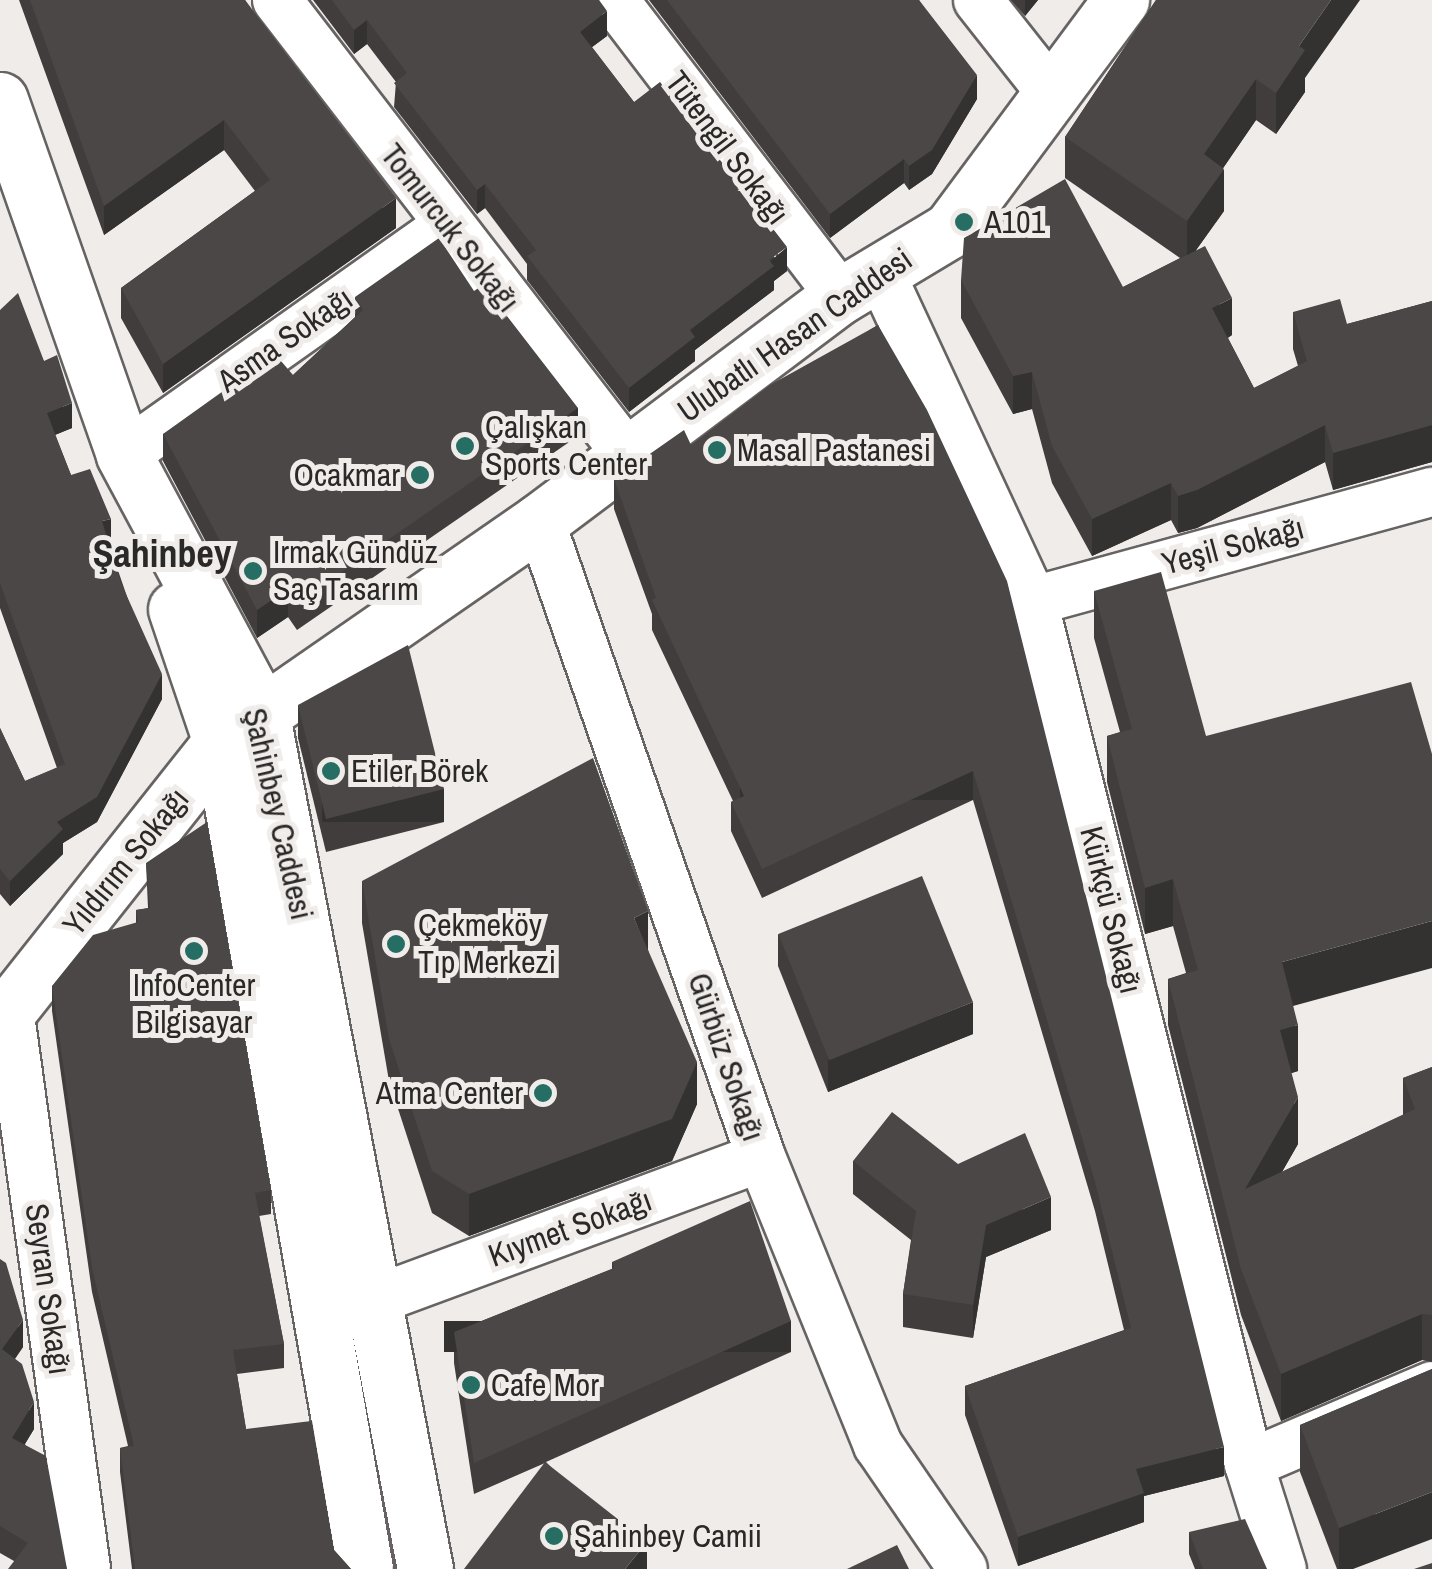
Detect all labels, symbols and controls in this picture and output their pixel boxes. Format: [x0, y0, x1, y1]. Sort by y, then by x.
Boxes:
street label: Tütengil Sokağı [657, 64, 797, 232]
street label: Tomurcuk Sokağı [372, 136, 528, 320]
place label: A101 [984, 203, 1045, 241]
marker: A101 [953, 211, 975, 233]
street label: Ulubatlı Hasan Caddesi [670, 240, 920, 430]
street label: Asma Sokağı [210, 280, 360, 400]
place label: Çalışkan Sports Center [485, 409, 647, 484]
place label: Masal Pastanesi [737, 431, 931, 469]
marker: Çalışkan Sports Center [454, 435, 476, 457]
marker: Masal Pastanesi [706, 439, 728, 461]
place label: Ocakmar [294, 456, 400, 494]
marker: Ocakmar [409, 464, 431, 486]
street label: Yeşil Sokağı [1158, 509, 1308, 583]
district label: Şahinbey [93, 531, 231, 577]
place label: Irmak Gündüz Saç Tasarım [273, 534, 438, 609]
marker: Irmak Gündüz Saç Tasarım [242, 560, 264, 582]
street label: Şahinbey Caddesi [235, 704, 321, 924]
place label: Etiler Börek [351, 752, 488, 790]
marker: Etiler Börek [320, 760, 342, 782]
street label: Yıldırım Sokağı [55, 781, 197, 943]
street label: Kürkçü Sokağı [1072, 823, 1150, 997]
place label: Çekmeköy Tıp Merkezi [418, 907, 556, 982]
marker: Çekmeköy Tıp Merkezi [383, 931, 409, 957]
marker: InfoCenter Bilgisayar [183, 940, 205, 962]
place label: InfoCenter Bilgisayar [133, 967, 255, 1042]
street label: Gürbüz Sokağı [679, 968, 773, 1146]
place label: Atma Center [376, 1074, 523, 1112]
marker: Atma Center [532, 1082, 554, 1104]
street label: Kıymet Sokağı [483, 1181, 657, 1275]
street label: Seyran Sokağı [17, 1201, 79, 1377]
place label: Cafe Mor [491, 1366, 599, 1404]
marker: Cafe Mor [460, 1374, 482, 1396]
place label: Şahinbey Camii [574, 1517, 762, 1555]
marker: Şahinbey Camii [543, 1525, 565, 1547]

